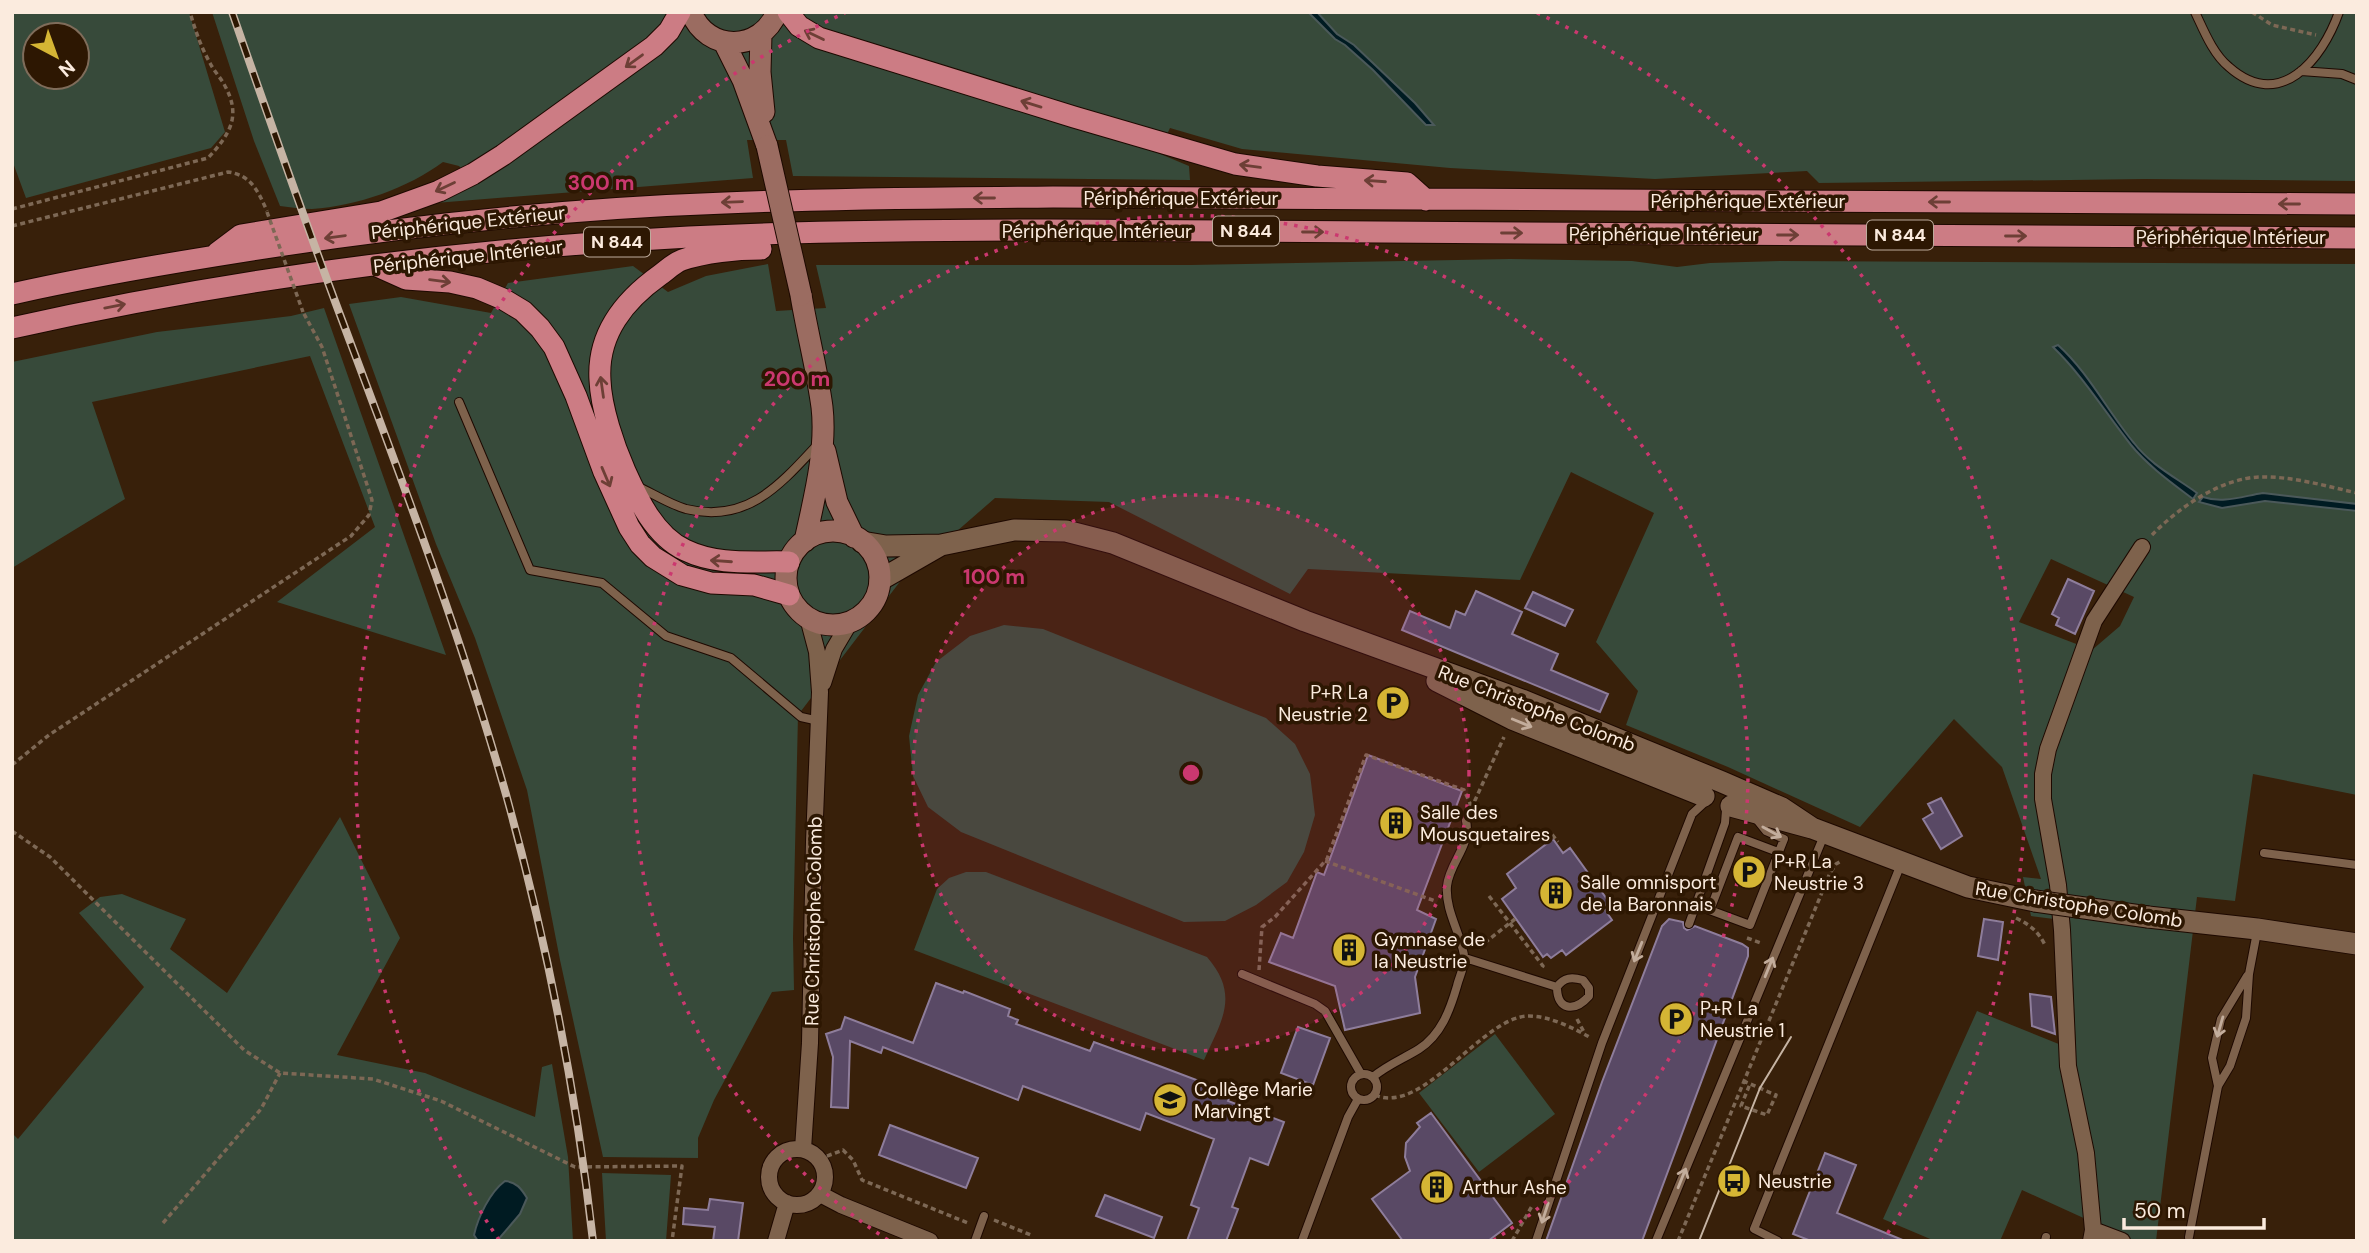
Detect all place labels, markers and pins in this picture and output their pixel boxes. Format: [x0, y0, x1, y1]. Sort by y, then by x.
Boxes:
place label: P+R La Neustrie 2 [1278, 680, 1368, 727]
parking icon: P+R La Neustrie 2 [1374, 684, 1412, 722]
centre of rings [1179, 761, 1203, 785]
place label: Salle des Mousquetaires [1420, 800, 1550, 847]
building icon: Salle des Mousquetaires [1377, 804, 1415, 842]
place label: P+R La Neustrie 3 [1774, 849, 1864, 896]
parking icon: P+R La Neustrie 3 [1730, 853, 1768, 891]
place label: Salle omnisport de la Baronnais [1580, 870, 1717, 917]
building icon: Salle omnisport de la Baronnais [1537, 874, 1575, 912]
place label: Gymnase de la Neustrie [1374, 927, 1485, 974]
building icon: Gymnase de la Neustrie [1330, 931, 1368, 969]
place label: P+R La Neustrie 1 [1700, 996, 1785, 1043]
parking icon: P+R La Neustrie 1 [1657, 1000, 1695, 1038]
place label: Collège Marie Marvingt [1194, 1077, 1313, 1124]
school or university icon: Collège Marie Marvingt [1151, 1081, 1189, 1119]
bus stop icon: Neustrie [1715, 1162, 1753, 1200]
building icon: Arthur Ashe [1418, 1168, 1456, 1206]
place label: Neustrie [1758, 1169, 1832, 1194]
place label: Arthur Ashe [1462, 1175, 1567, 1200]

